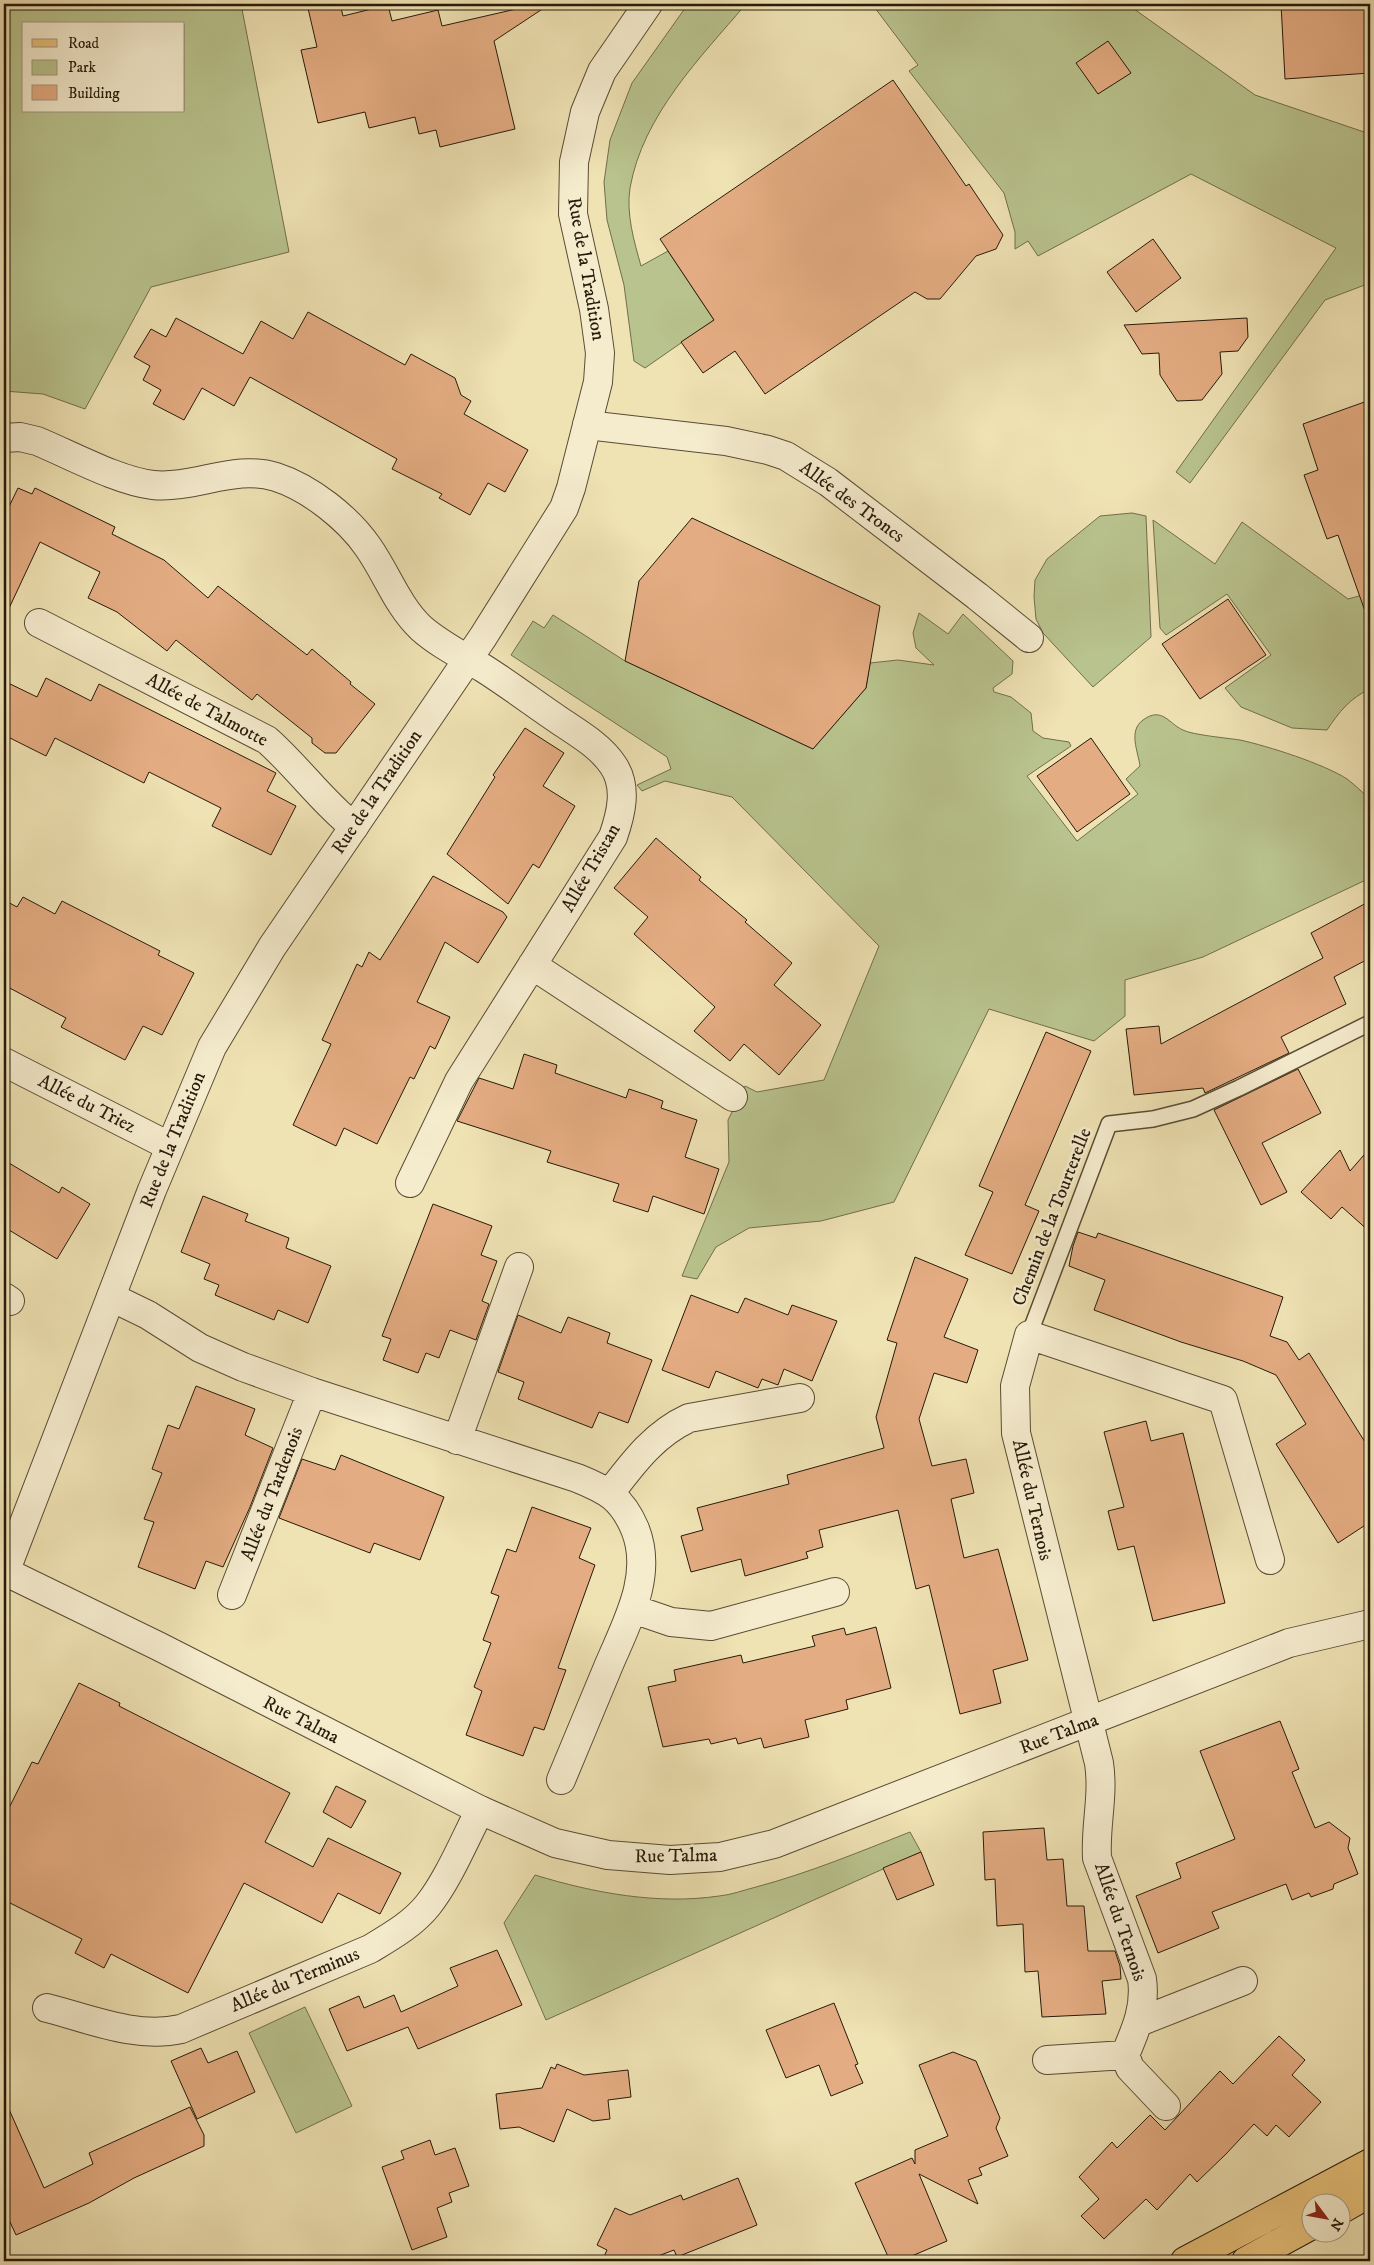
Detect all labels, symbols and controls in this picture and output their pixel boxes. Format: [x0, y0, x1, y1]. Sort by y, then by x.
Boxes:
legend [22, 22, 185, 112]
text: Road [68, 34, 100, 53]
text: Park [68, 58, 97, 77]
text: Building [68, 84, 120, 103]
street label: Rue de la Tradition [562, 196, 610, 342]
street label: Allée des Troncs [795, 456, 909, 548]
street label: Allée de Talmotte [142, 668, 272, 752]
street label: Rue de la Tradition [327, 725, 427, 859]
street label: Allée Tristan [557, 820, 626, 916]
street label: Rue de la Tradition [135, 1068, 211, 1212]
street label: Allée du Triez [34, 1070, 140, 1138]
street label: Chemin de la Tourterelle [1007, 1125, 1097, 1309]
street label: Allée du Tardenois [236, 1424, 308, 1564]
street label: Allée du Ternois [1007, 1437, 1057, 1563]
street label: Rue Talma [259, 1691, 343, 1749]
street label: Rue Talma [1016, 1708, 1102, 1760]
street label: Rue Talma [635, 1844, 717, 1868]
street label: Allée du Ternois [1089, 1860, 1151, 1984]
street label: Allée du Terminus [227, 1942, 363, 2018]
north arrow [1302, 2192, 1352, 2242]
text: N [1325, 2215, 1347, 2234]

